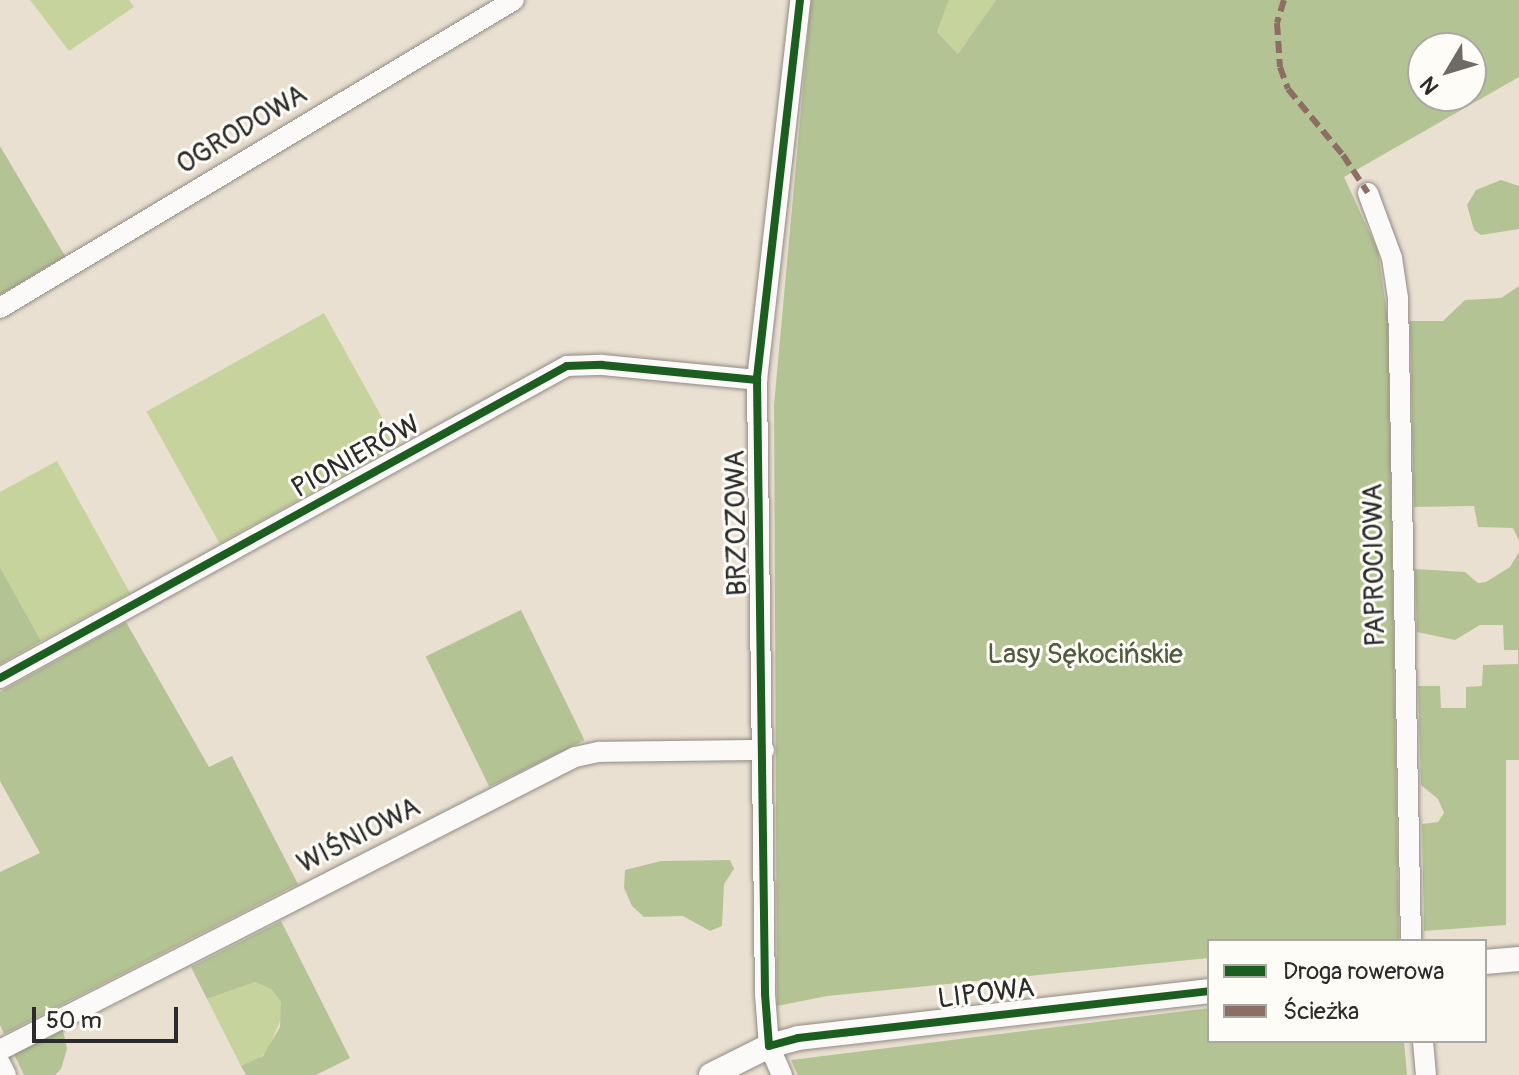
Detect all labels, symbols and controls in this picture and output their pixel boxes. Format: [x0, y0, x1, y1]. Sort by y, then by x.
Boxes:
north arrow [1407, 32, 1487, 112]
text: N [1414, 71, 1445, 100]
street label: OGRODOWA [171, 78, 313, 182]
street label: PIONIERÓW [286, 408, 426, 506]
street label: BRZOZOWA [719, 450, 755, 596]
street label: PAPROCIOWA [1357, 483, 1393, 647]
park label: Lasy Sękocińskie [987, 638, 1183, 672]
street label: WIŚNIOWA [292, 791, 426, 881]
legend [1207, 939, 1487, 1043]
text: Droga rowerowa [1283, 957, 1444, 986]
street label: LIPOWA [936, 971, 1036, 1017]
scale bar [36, 991, 182, 1041]
text: Ścieżka [1283, 997, 1359, 1026]
text: 50 m [46, 1006, 102, 1035]

